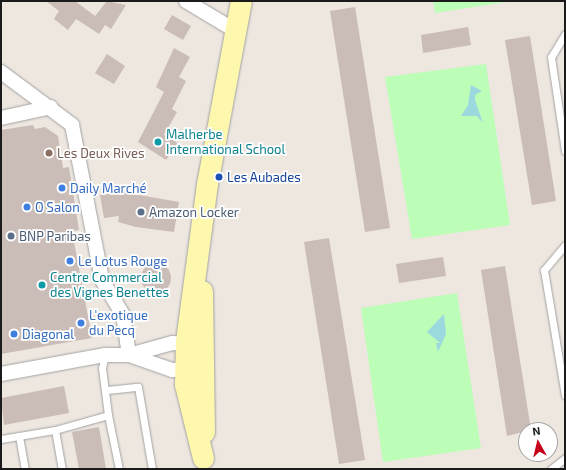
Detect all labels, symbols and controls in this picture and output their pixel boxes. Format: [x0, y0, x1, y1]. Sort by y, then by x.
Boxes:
place label: Malherbe International School [166, 127, 286, 158]
marker: Malherbe International School [153, 137, 163, 147]
place label: Les Deux Rives [57, 145, 145, 161]
marker: Les Deux Rives [44, 148, 54, 158]
place label: Les Aubades [227, 169, 301, 185]
marker: Les Aubades [214, 172, 224, 182]
place label: Daily Marché [70, 180, 147, 196]
marker: Daily Marché [57, 183, 67, 193]
place label: O Salon [35, 199, 80, 215]
marker: O Salon [22, 202, 32, 212]
place label: Amazon Locker [149, 204, 239, 220]
marker: Amazon Locker [136, 207, 146, 217]
place label: BNP Paribas [19, 228, 91, 244]
marker: BNP Paribas [6, 231, 16, 241]
place label: Le Lotus Rouge [78, 253, 167, 269]
marker: Le Lotus Rouge [65, 256, 75, 266]
place label: Centre Commercial des Vignes Benettes [50, 270, 169, 301]
marker: Centre Commercial des Vignes Benettes [37, 280, 47, 290]
place label: L'exotique du Pecq [89, 308, 148, 339]
marker: L'exotique du Pecq [76, 318, 86, 328]
place label: Diagonal [22, 326, 74, 342]
marker: Diagonal [9, 329, 19, 339]
north arrow [518, 422, 558, 462]
text: N [532, 424, 541, 438]

